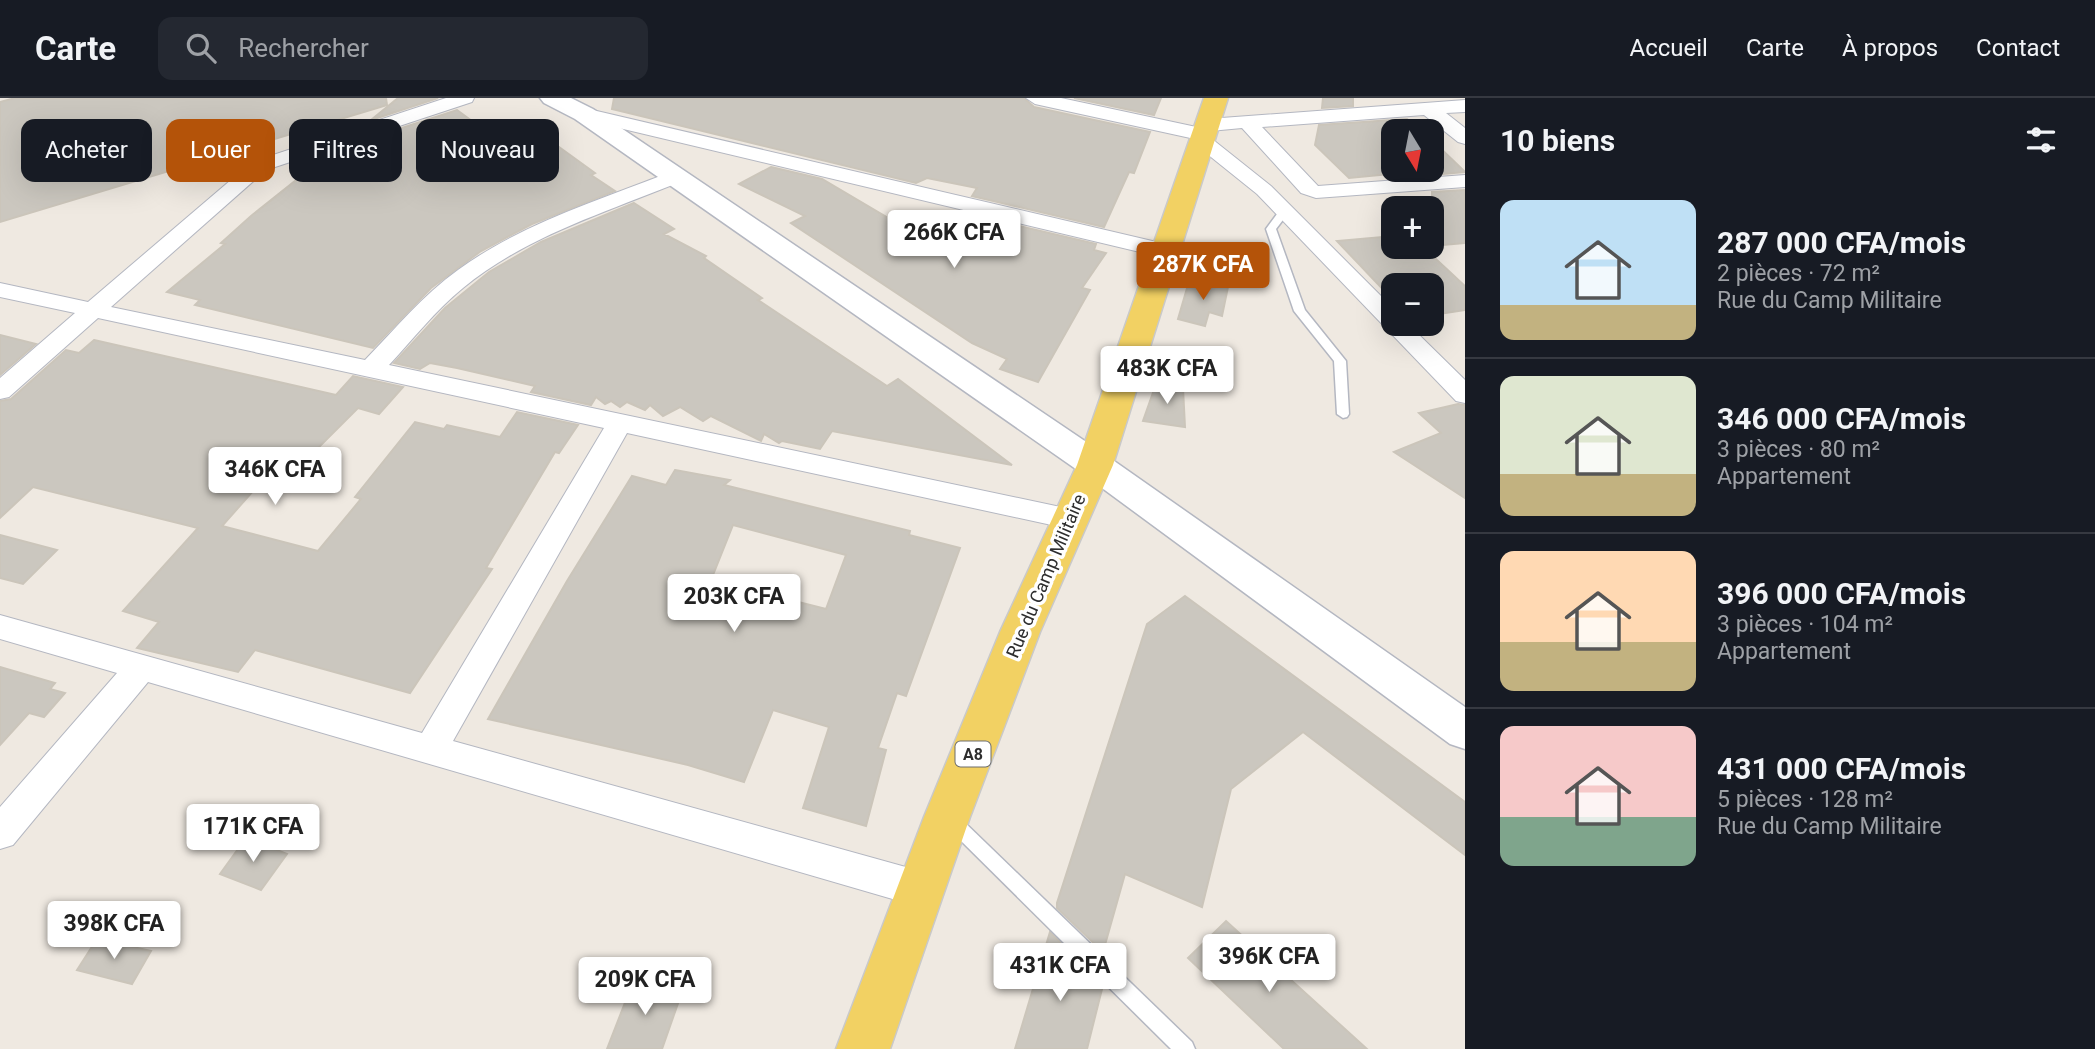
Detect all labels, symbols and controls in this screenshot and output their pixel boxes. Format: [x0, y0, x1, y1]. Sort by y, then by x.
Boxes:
search box [158, 17, 648, 80]
text: Carte [35, 29, 116, 68]
icon: search [182, 29, 220, 67]
text: Rechercher [238, 33, 369, 63]
text: Accueil [1629, 34, 1708, 62]
text: Carte [1746, 34, 1804, 62]
text: À propos [1842, 34, 1938, 62]
text: Contact [1976, 34, 2060, 62]
chip: Acheter [21, 119, 152, 182]
chip: Louer [166, 119, 275, 182]
chip: Filtres [289, 119, 402, 182]
chip: Nouveau [416, 119, 559, 182]
north arrow [1381, 119, 1444, 182]
map controls [1381, 119, 1444, 336]
icon: filters [2022, 121, 2060, 159]
text: 10 biens [1500, 123, 1615, 158]
button: + [1381, 196, 1444, 259]
pin: 266K CFA [882, 211, 1026, 270]
text: 266K CFA [904, 219, 1004, 246]
text: 287 000 CFA/mois [1717, 225, 1966, 260]
icon: home [1556, 228, 1640, 312]
pin: 287K CFA [1131, 242, 1275, 302]
text: 287K CFA [1153, 251, 1253, 278]
text: 2 pièces · 72 m² [1717, 260, 1880, 287]
button: − [1381, 273, 1444, 336]
text: Rue du Camp Militaire [1717, 287, 1942, 314]
pin: 483K CFA [1095, 346, 1239, 406]
text: 483K CFA [1117, 355, 1217, 382]
text: 346 000 CFA/mois [1717, 401, 1966, 436]
icon: home [1556, 404, 1640, 488]
text: 3 pièces · 80 m² [1717, 436, 1880, 463]
pin: 346K CFA [203, 448, 347, 507]
text: 346K CFA [225, 456, 325, 483]
text: Appartement [1717, 463, 1851, 490]
street label: Rue du Camp Militaire [1002, 491, 1090, 661]
pin: 203K CFA [662, 574, 806, 634]
text: 396 000 CFA/mois [1717, 576, 1966, 611]
icon: home [1556, 579, 1640, 663]
text: 203K CFA [684, 583, 784, 610]
text: 3 pièces · 104 m² [1717, 611, 1893, 638]
text: Appartement [1717, 638, 1851, 665]
road number: A8 [956, 741, 990, 766]
text: 431 000 CFA/mois [1717, 751, 1966, 786]
icon: home [1556, 754, 1640, 838]
text: 5 pièces · 128 m² [1717, 786, 1893, 813]
pin: 171K CFA [181, 804, 325, 864]
text: 171K CFA [203, 813, 303, 840]
text: Rue du Camp Militaire [1717, 813, 1942, 840]
pin: 398K CFA [42, 902, 186, 961]
text: 398K CFA [64, 910, 164, 937]
pin: 396K CFA [1197, 934, 1341, 994]
text: 396K CFA [1219, 943, 1319, 970]
pin: 431K CFA [988, 944, 1132, 1003]
text: 431K CFA [1010, 952, 1110, 979]
pin: 209K CFA [573, 958, 717, 1017]
text: 209K CFA [595, 966, 695, 993]

